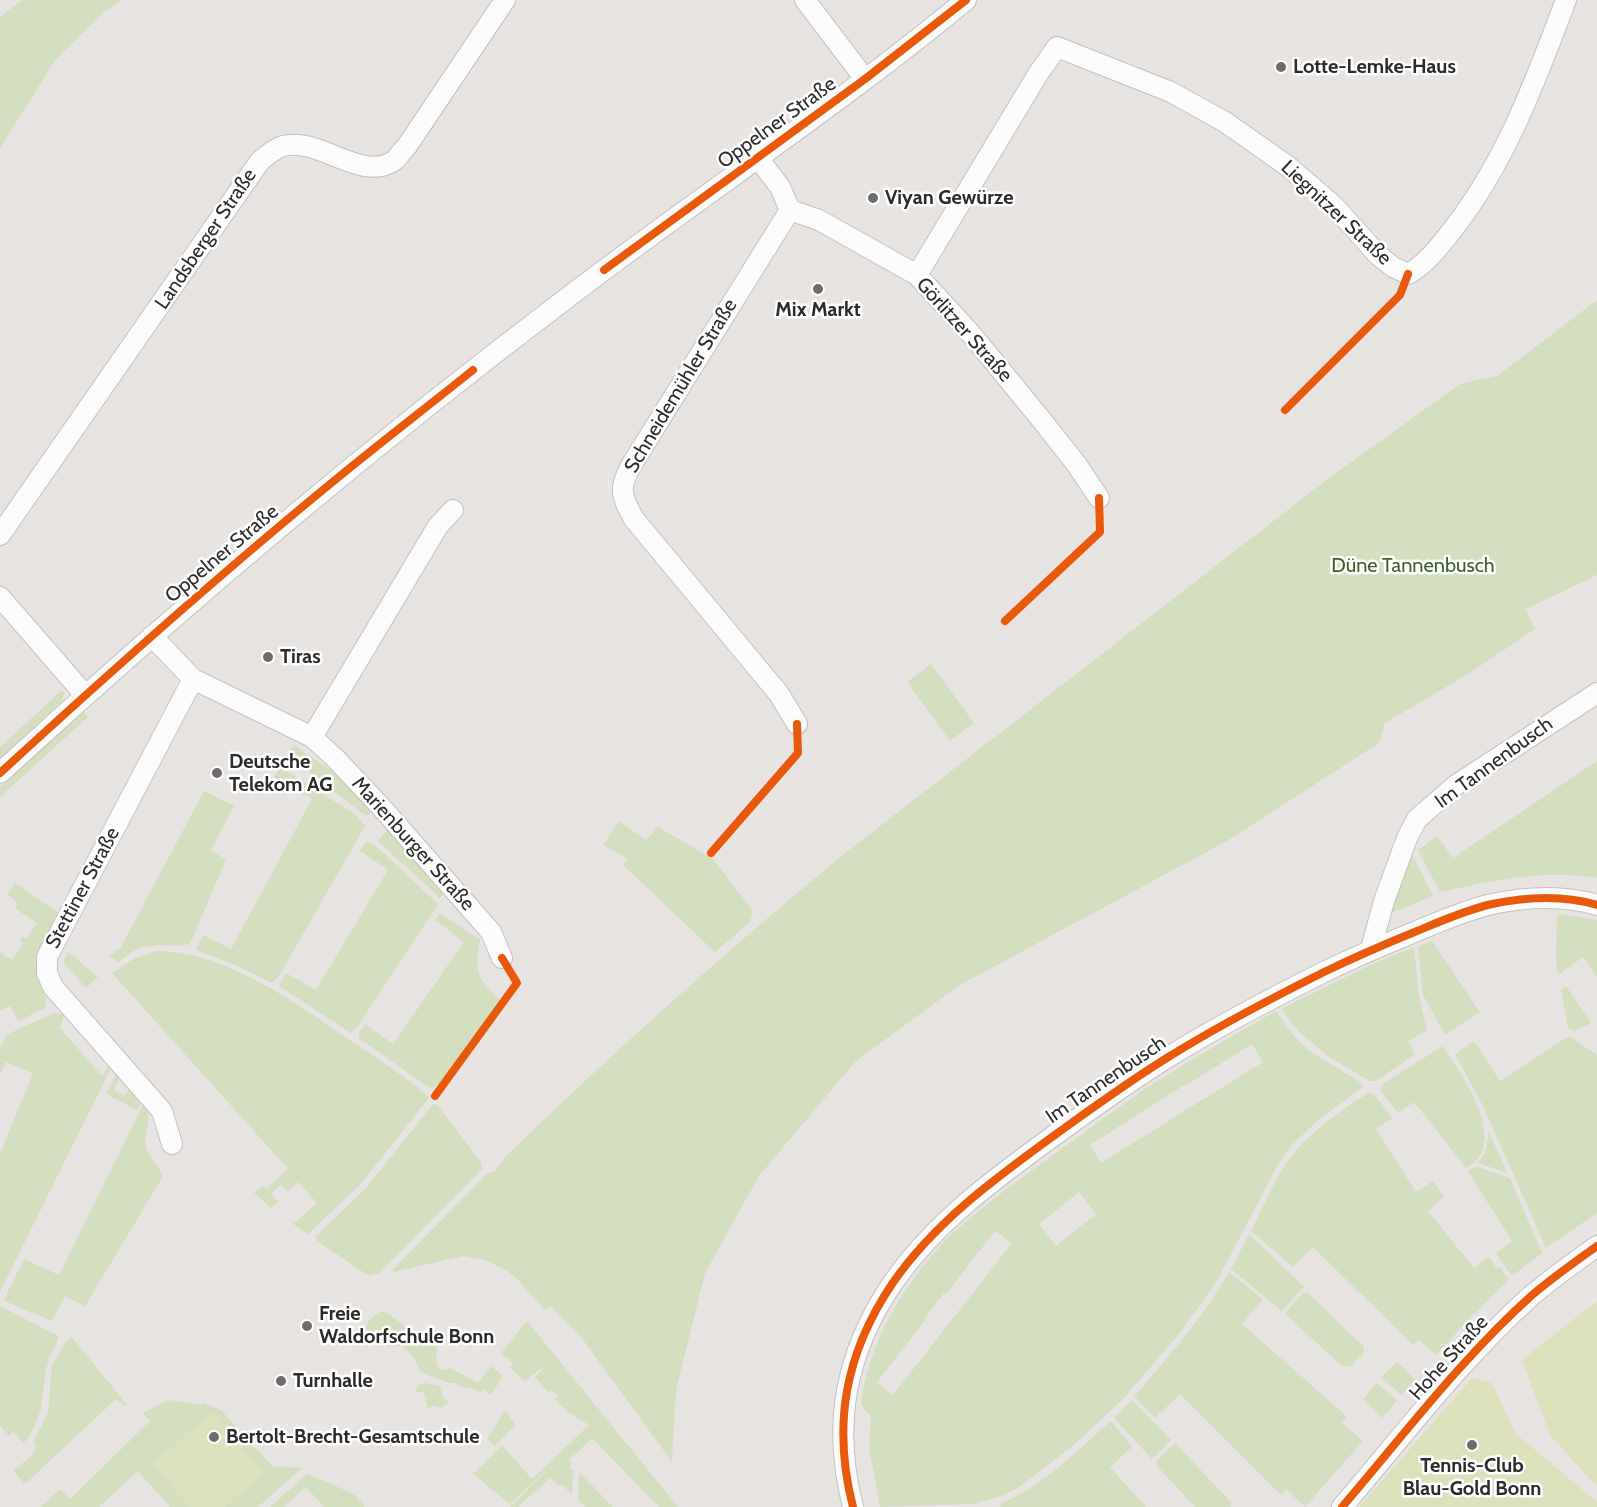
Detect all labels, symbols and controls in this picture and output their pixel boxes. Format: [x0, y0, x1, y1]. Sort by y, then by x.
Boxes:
place label: Lotte-Lemke-Haus [1293, 55, 1456, 79]
marker: Lotte-Lemke-Haus [1274, 60, 1288, 74]
street label: Oppelner Straße [713, 72, 841, 174]
street label: Liegnitzer Straße [1276, 156, 1396, 270]
street label: Landsberger Straße [150, 164, 262, 314]
place label: Viyan Gewürze [885, 186, 1013, 210]
marker: Viyan Gewürze [866, 191, 880, 205]
street label: Görlitzer Straße [911, 273, 1017, 387]
marker: Mix Markt [811, 282, 825, 296]
street label: Schneidemühler Straße [620, 295, 742, 477]
place label: Mix Markt [775, 298, 861, 322]
street label: Oppelner Straße [161, 500, 283, 608]
park label: Düne Tannenbusch [1331, 554, 1495, 578]
place label: Tiras [280, 645, 321, 669]
marker: Tiras [261, 650, 275, 664]
street label: Im Tannenbusch [1430, 712, 1558, 814]
place label: Deutsche Telekom AG [229, 750, 332, 797]
marker: Deutsche Telekom AG [210, 766, 224, 780]
street label: Marienburger Straße [347, 772, 479, 916]
street label: Stettiner Straße [41, 823, 125, 953]
street label: Im Tannenbusch [1041, 1031, 1171, 1129]
place label: Freie Waldorfschule Bonn [319, 1302, 494, 1349]
street label: Hohe Straße [1405, 1311, 1493, 1405]
marker: Freie Waldorfschule Bonn [300, 1319, 314, 1333]
place label: Turnhalle [293, 1369, 373, 1393]
marker: Turnhalle [274, 1374, 288, 1388]
place label: Bertolt-Brecht-Gesamtschule [226, 1425, 479, 1449]
marker: Bertolt-Brecht-Gesamtschule [207, 1430, 221, 1444]
marker: Tennis-Club Blau-Gold Bonn [1465, 1438, 1479, 1452]
place label: Tennis-Club Blau-Gold Bonn [1403, 1454, 1541, 1501]

